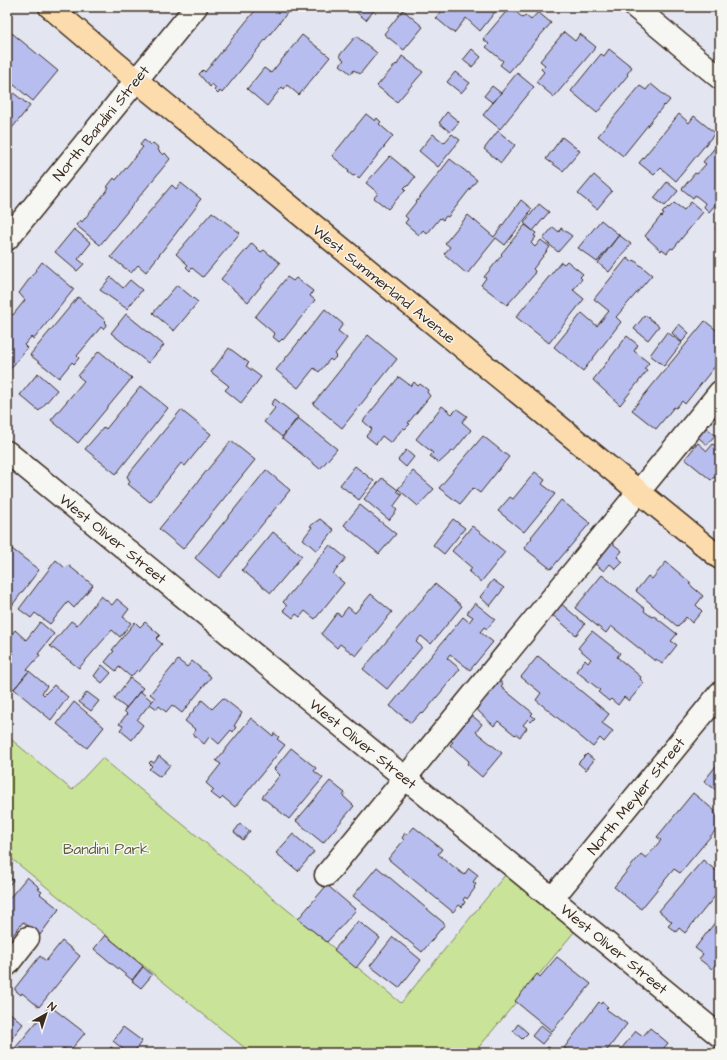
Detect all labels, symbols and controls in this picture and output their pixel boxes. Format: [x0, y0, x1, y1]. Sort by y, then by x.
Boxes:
street label: North Bandini Street [48, 61, 155, 186]
street label: West Summerland Avenue [308, 220, 460, 349]
street label: West Oliver Street [54, 489, 171, 589]
street label: West Oliver Street [304, 694, 421, 794]
street label: North Meyler Street [582, 733, 691, 860]
park label: Bandini Park [63, 839, 149, 860]
street label: West Oliver Street [555, 899, 672, 999]
north arrow [26, 994, 66, 1034]
text: N [45, 999, 59, 1015]

